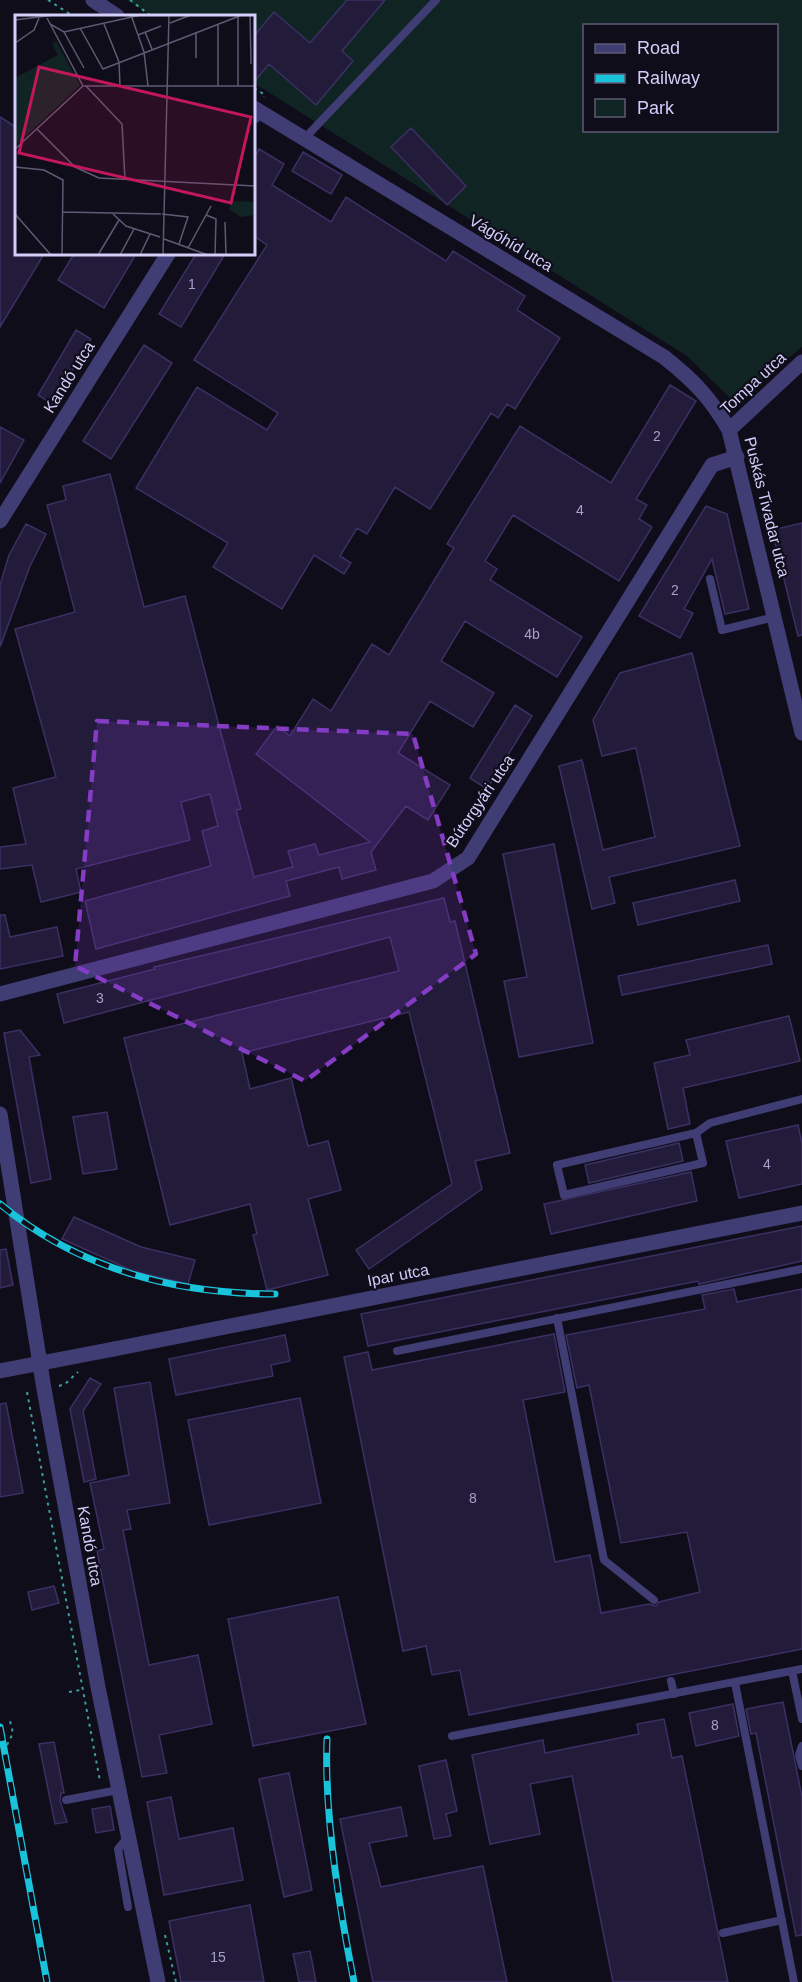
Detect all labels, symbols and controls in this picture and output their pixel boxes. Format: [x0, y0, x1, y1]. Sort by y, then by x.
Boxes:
inset map [15, 15, 255, 255]
legend [583, 24, 778, 132]
text: Road [637, 38, 680, 58]
text: Railway [637, 68, 700, 88]
text: Park [637, 98, 675, 118]
street label: Vágóhíd utca [466, 211, 556, 275]
house number: 1 [188, 276, 196, 292]
street label: Kandó utca [40, 338, 98, 416]
street label: Tompa utca [717, 349, 789, 417]
house number: 2 [653, 428, 661, 444]
street label: Puskás Tivadar utca [741, 435, 793, 579]
house number: 4 [576, 502, 584, 518]
house number: 2 [671, 582, 679, 598]
house number: 4b [524, 626, 540, 642]
street label: Bútorgyári utca [443, 752, 517, 850]
house number: 3 [96, 990, 104, 1006]
house number: 4 [763, 1156, 771, 1172]
street label: Ipar utca [366, 1261, 430, 1289]
house number: 8 [469, 1490, 477, 1506]
street label: Kandó utca [75, 1505, 105, 1587]
house number: 8 [711, 1717, 719, 1733]
house number: 15 [210, 1949, 226, 1965]

